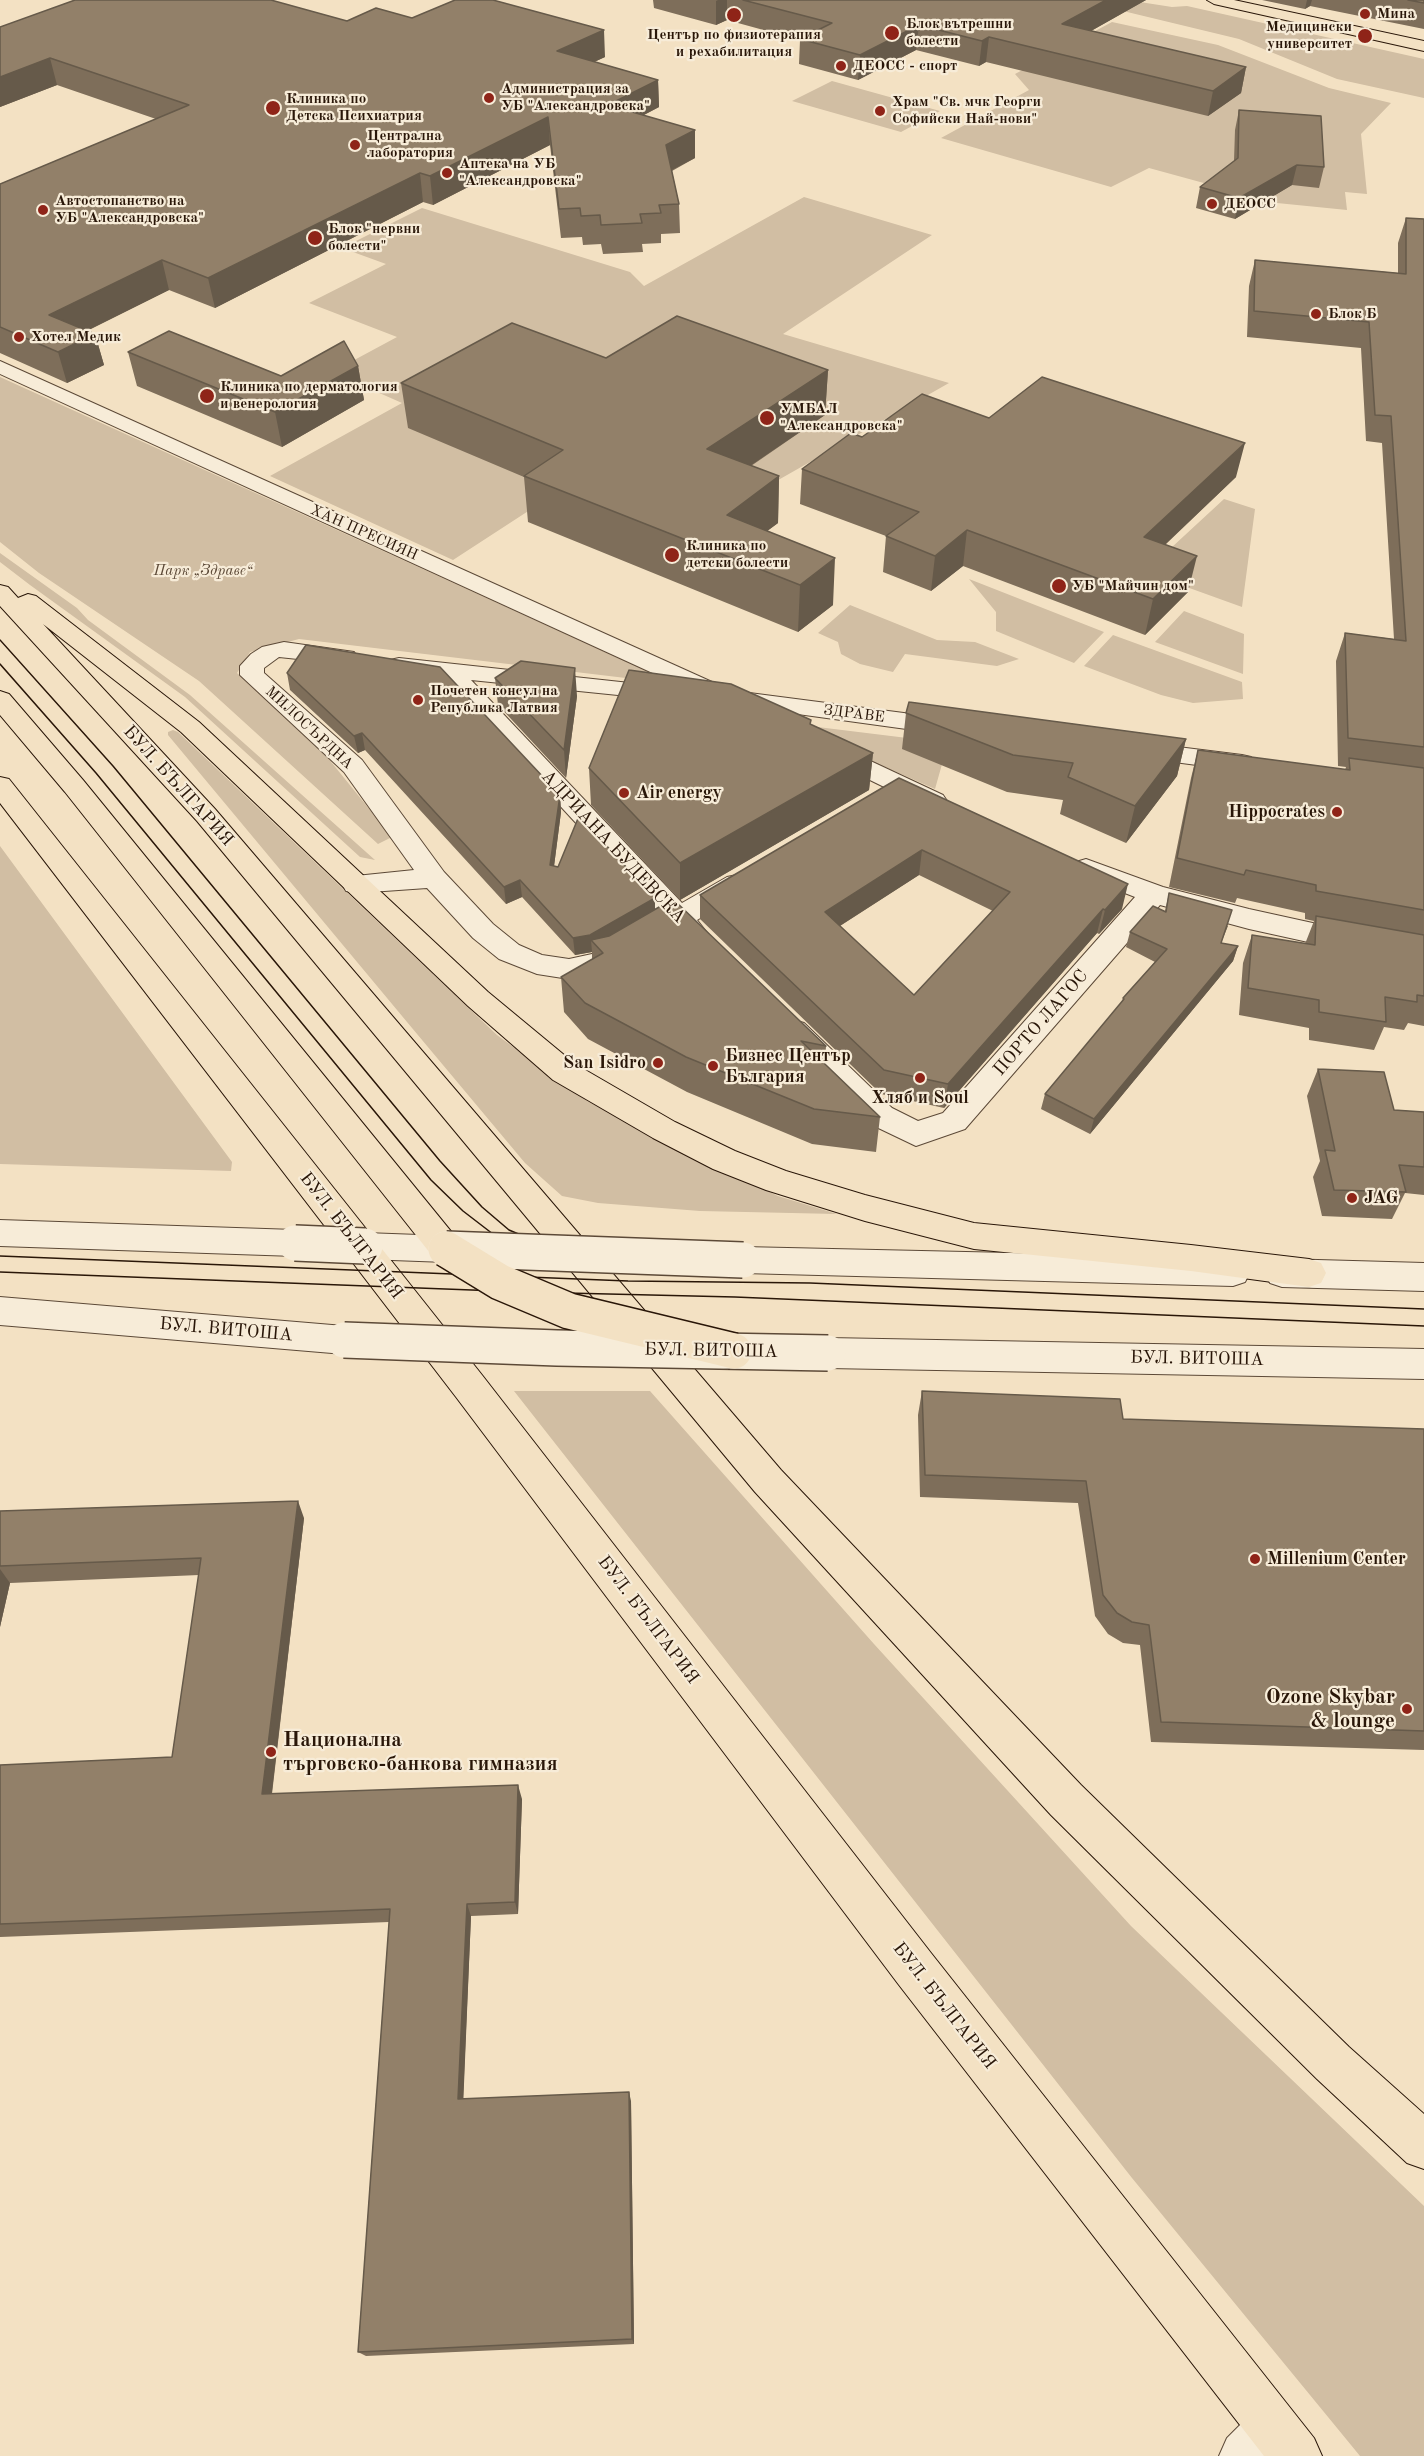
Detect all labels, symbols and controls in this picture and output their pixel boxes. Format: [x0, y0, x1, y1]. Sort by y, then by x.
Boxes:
place label: Мина [1377, 5, 1415, 23]
marker: Център по физиотерапия и рехабилитация [725, 6, 743, 24]
marker: Мина [1358, 7, 1372, 21]
place label: Блок вътрешни болести [906, 15, 1012, 50]
place label: Медицински университет [1266, 18, 1352, 53]
marker: Блок вътрешни болести [883, 24, 901, 42]
place label: Център по физиотерапия и рехабилитация [647, 26, 821, 61]
marker: Медицински университет [1356, 27, 1374, 45]
place label: ДЕОСС - спорт [853, 57, 957, 75]
marker: ДЕОСС - спорт [834, 59, 848, 73]
place label: Администрация за УБ "Александровска" [501, 80, 650, 115]
place label: Клиника по Детска Психиатрия [286, 90, 422, 125]
marker: Администрация за УБ "Александровска" [482, 91, 496, 105]
place label: Храм "Св. мчк Георги Софийски Най-нови" [892, 93, 1041, 128]
marker: Клиника по Детска Психиатрия [264, 99, 282, 117]
marker: Храм "Св. мчк Георги Софийски Най-нови" [873, 104, 887, 118]
place label: Централна лаборатория [367, 127, 453, 162]
marker: Централна лаборатория [348, 138, 362, 152]
place label: Аптека на УБ "Александровска" [459, 155, 582, 190]
marker: Аптека на УБ "Александровска" [440, 166, 454, 180]
place label: Автостопанство на УБ "Александровска" [55, 192, 204, 227]
place label: ДЕОСС [1224, 195, 1276, 213]
marker: ДЕОСС [1205, 197, 1219, 211]
marker: Автостопанство на УБ "Александровска" [36, 203, 50, 217]
place label: Блок "нервни болести" [328, 220, 420, 255]
marker: Блок "нервни болести" [306, 229, 324, 247]
place label: Блок Б [1328, 305, 1377, 323]
marker: Блок Б [1309, 307, 1323, 321]
place label: Хотел Медик [31, 328, 121, 346]
marker: Хотел Медик [12, 330, 26, 344]
place label: Клиника по дерматология и венерология [220, 378, 398, 413]
marker: Клиника по дерматология и венерология [198, 387, 216, 405]
place label: УМБАЛ "Александровска" [780, 400, 903, 435]
marker: УМБАЛ "Александровска" [758, 409, 776, 427]
street label: ХАН ПРЕСИЯН [307, 501, 421, 565]
place label: Клиника по детски болести [686, 537, 788, 572]
marker: Клиника по детски болести [663, 546, 681, 564]
park label: Парк „Здраве“ [153, 562, 253, 580]
marker: УБ "Майчин дом" [1050, 577, 1068, 595]
place label: УБ "Майчин дом" [1072, 577, 1194, 595]
place label: Почетен консул на Република Латвия [430, 682, 558, 717]
street label: МИЛОСЪРДНА [261, 683, 357, 773]
marker: Почетен консул на Република Латвия [411, 693, 425, 707]
street label: ЗДРАВЕ [822, 701, 886, 727]
street label: БУЛ. БЪЛГАРИЯ [118, 721, 238, 851]
street label: АДРИАНА БУДЕВСКА [536, 766, 690, 928]
place label: Air energy [636, 782, 722, 804]
marker: Air energy [617, 786, 631, 800]
place label: Hippocrates [1228, 801, 1325, 823]
marker: Hippocrates [1330, 805, 1344, 819]
street label: ПОРТО ЛАГОС [989, 965, 1093, 1081]
place label: Бизнес Център България [725, 1045, 851, 1088]
place label: San Isidro [563, 1052, 646, 1074]
marker: San Isidro [651, 1056, 665, 1070]
marker: Бизнес Център България [706, 1059, 720, 1073]
marker: Хляб и Soul [913, 1071, 927, 1085]
place label: Хляб и Soul [871, 1087, 969, 1109]
street label: БУЛ. БЪЛГАРИЯ [295, 1168, 407, 1304]
place label: JAG [1364, 1187, 1398, 1209]
marker: JAG [1345, 1191, 1359, 1205]
street label: БУЛ. ВИТОША [158, 1313, 294, 1347]
street label: БУЛ. ВИТОША [644, 1339, 778, 1363]
street label: БУЛ. ВИТОША [1130, 1347, 1264, 1371]
place label: Millenium Center [1267, 1548, 1406, 1570]
street label: БУЛ. БЪЛГАРИЯ [593, 1552, 703, 1688]
marker: Millenium Center [1248, 1552, 1262, 1566]
place label: Ozone Skybar & lounge [1266, 1684, 1395, 1734]
marker: Ozone Skybar & lounge [1400, 1702, 1414, 1716]
place label: Национална търговско-банкова гимназия [283, 1727, 558, 1777]
marker: Национална търговско-банкова гимназия [264, 1745, 278, 1759]
street label: БУЛ. БЪЛГАРИЯ [888, 1938, 1000, 2074]

